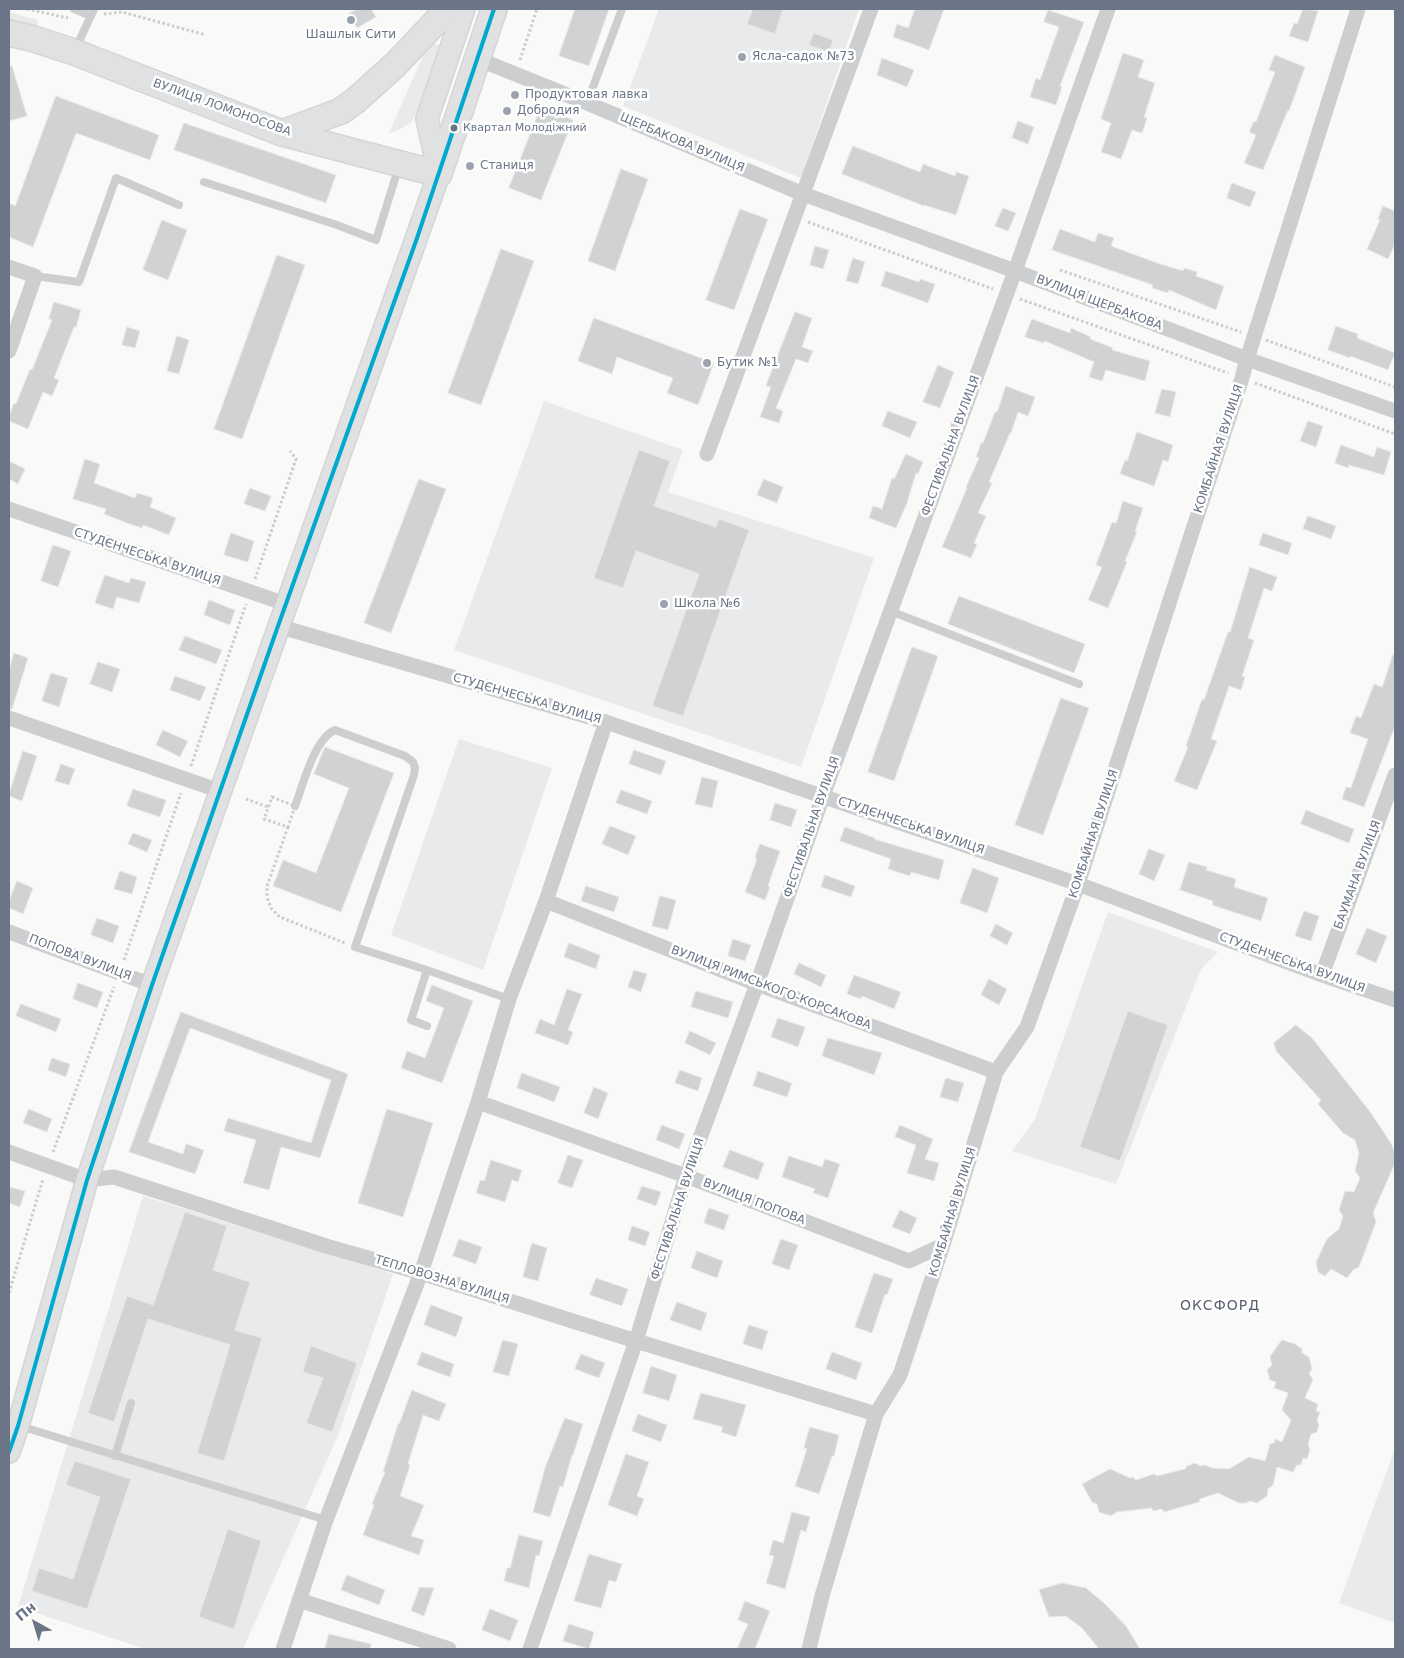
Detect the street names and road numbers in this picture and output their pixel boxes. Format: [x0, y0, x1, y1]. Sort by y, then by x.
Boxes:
street label: ВУЛИЦЯ ЛОМОНОСОВА [151, 76, 293, 140]
street label: ЩЕРБАКОВА ВУЛИЦЯ [618, 110, 746, 176]
street label: ВУЛИЦЯ ЩЕРБАКОВА [1034, 272, 1164, 334]
street label: ФЕСТИВАЛЬНА ВУЛИЦЯ [919, 374, 983, 518]
street label: КОМБАЙНАЯ ВУЛИЦЯ [1191, 383, 1247, 515]
street label: СТУДЄНЧЕСЬКА ВУЛИЦЯ [72, 525, 222, 589]
street label: СТУДЄНЧЕСЬКА ВУЛИЦЯ [451, 671, 603, 727]
street label: ФЕСТИВАЛЬНА ВУЛИЦЯ [781, 754, 843, 900]
street label: КОМБАЙНАЯ ВУЛИЦЯ [1066, 768, 1122, 900]
street label: СТУДЄНЧЕСЬКА ВУЛИЦЯ [836, 794, 986, 858]
street label: БАУМАНА ВУЛИЦЯ [1332, 819, 1384, 931]
street label: СТУДЄНЧЕСЬКА ВУЛИЦЯ [1217, 930, 1367, 996]
street label: ПОПОВА ВУЛИЦЯ [27, 932, 133, 984]
street label: ВУЛИЦЯ РИМСЬКОГО-КОРСАКОВА [669, 943, 873, 1033]
street label: ФЕСТИВАЛЬНА ВУЛИЦЯ [648, 1136, 708, 1282]
street label: КОМБАЙНАЯ ВУЛИЦЯ [926, 1146, 980, 1278]
street label: ВУЛИЦЯ ПОПОВА [701, 1176, 807, 1228]
street label: ТЕПЛОВОЗНА ВУЛИЦЯ [373, 1253, 511, 1307]

